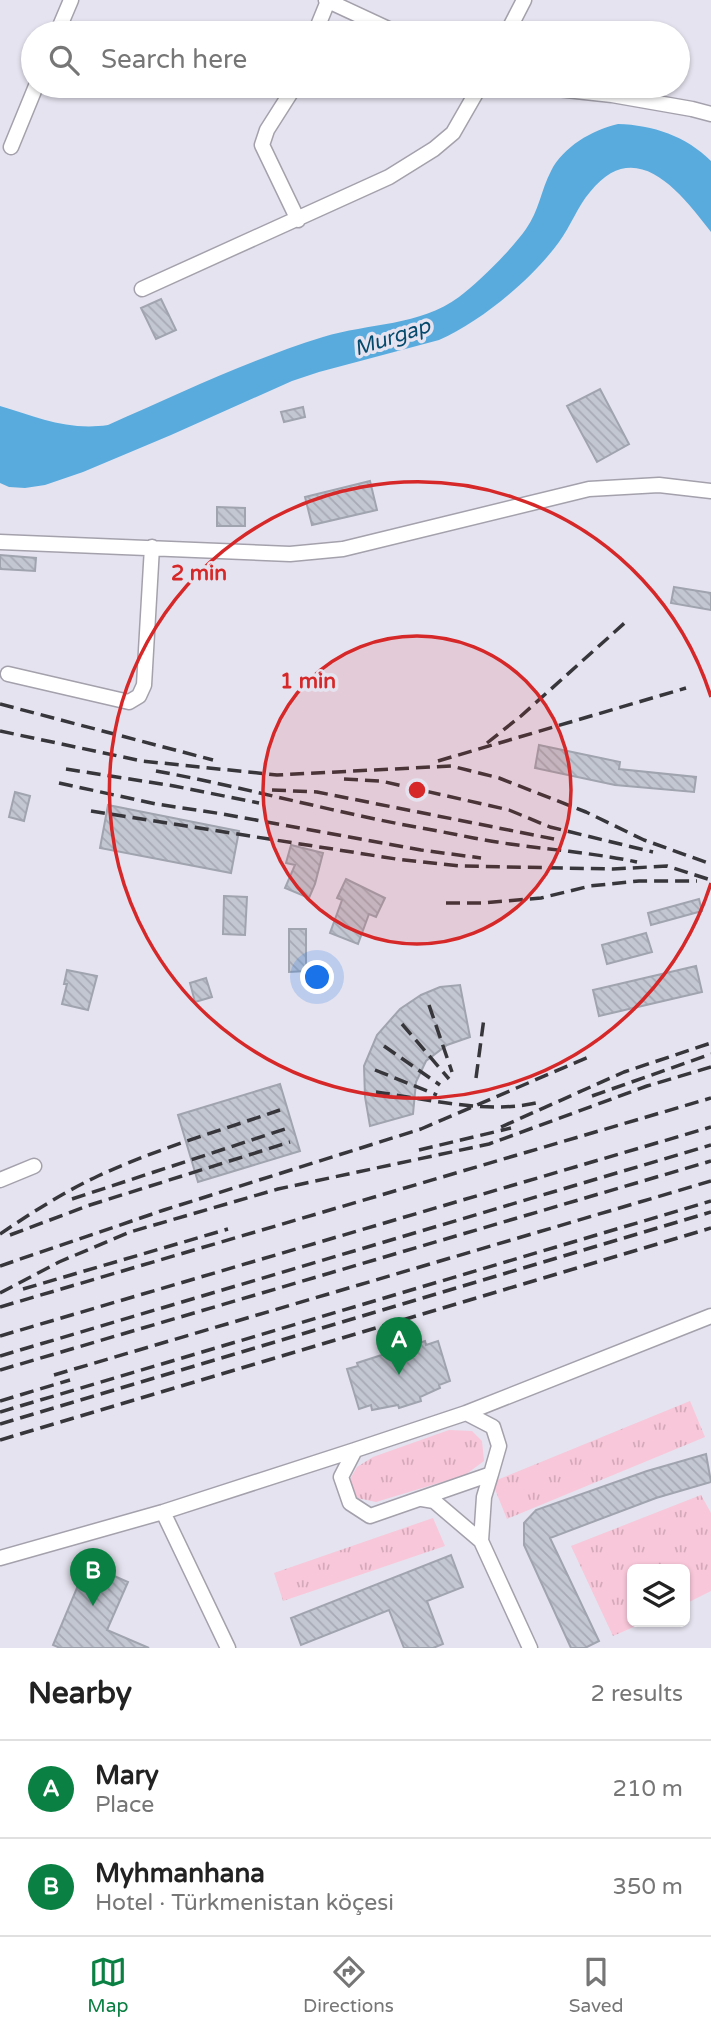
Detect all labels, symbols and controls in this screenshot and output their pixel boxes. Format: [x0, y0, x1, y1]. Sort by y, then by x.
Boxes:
search box [21, 21, 690, 98]
icon: search [45, 41, 83, 79]
text: Search here [101, 44, 247, 75]
water label: Murgap [351, 313, 435, 362]
text: 2 min [171, 561, 227, 586]
text: 1 min [280, 669, 336, 694]
centre of rings [405, 778, 429, 802]
your location [300, 960, 334, 994]
pin: A [376, 1317, 422, 1375]
pin: B [70, 1548, 116, 1606]
map controls [627, 1564, 690, 1627]
button: layers [627, 1564, 690, 1627]
text: Nearby [28, 1675, 132, 1712]
text: 2 results [590, 1680, 683, 1708]
text: Mary [95, 1760, 159, 1791]
text: A [42, 1775, 60, 1803]
text: 210 m [613, 1775, 683, 1803]
text: Place [95, 1791, 154, 1819]
text: Myhmanhana [95, 1858, 265, 1889]
text: B [43, 1873, 59, 1901]
text: 350 m [613, 1873, 683, 1901]
text: Hotel · Türkmenistan köçesi [95, 1889, 394, 1917]
tab: Map [87, 1953, 128, 2017]
tab: Directions [303, 1953, 394, 2017]
tab: Saved [569, 1953, 624, 2017]

